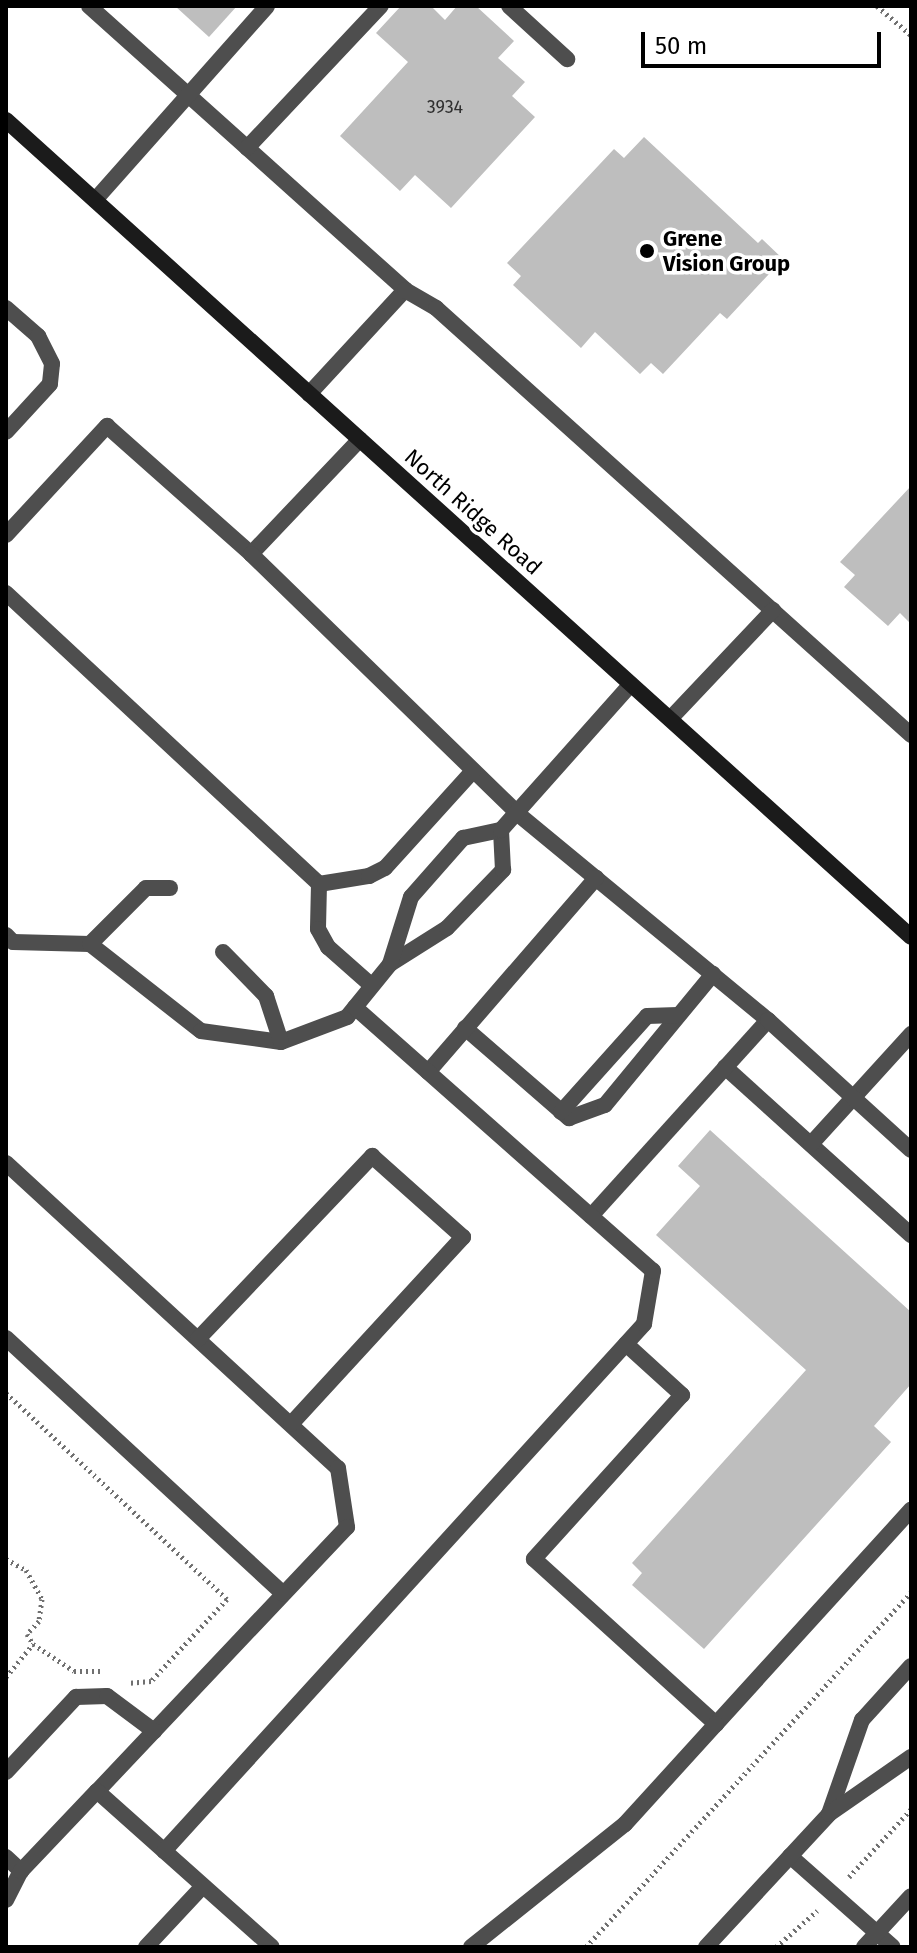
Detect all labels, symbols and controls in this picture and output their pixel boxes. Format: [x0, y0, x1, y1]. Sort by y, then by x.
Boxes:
scale bar [645, 16, 885, 66]
text: 50 m [655, 32, 707, 60]
house number: 3934 [427, 96, 463, 118]
place label: Grene Vision Group [663, 225, 790, 276]
marker: Grene Vision Group [638, 242, 656, 260]
street label: North Ridge Road [399, 444, 547, 580]

